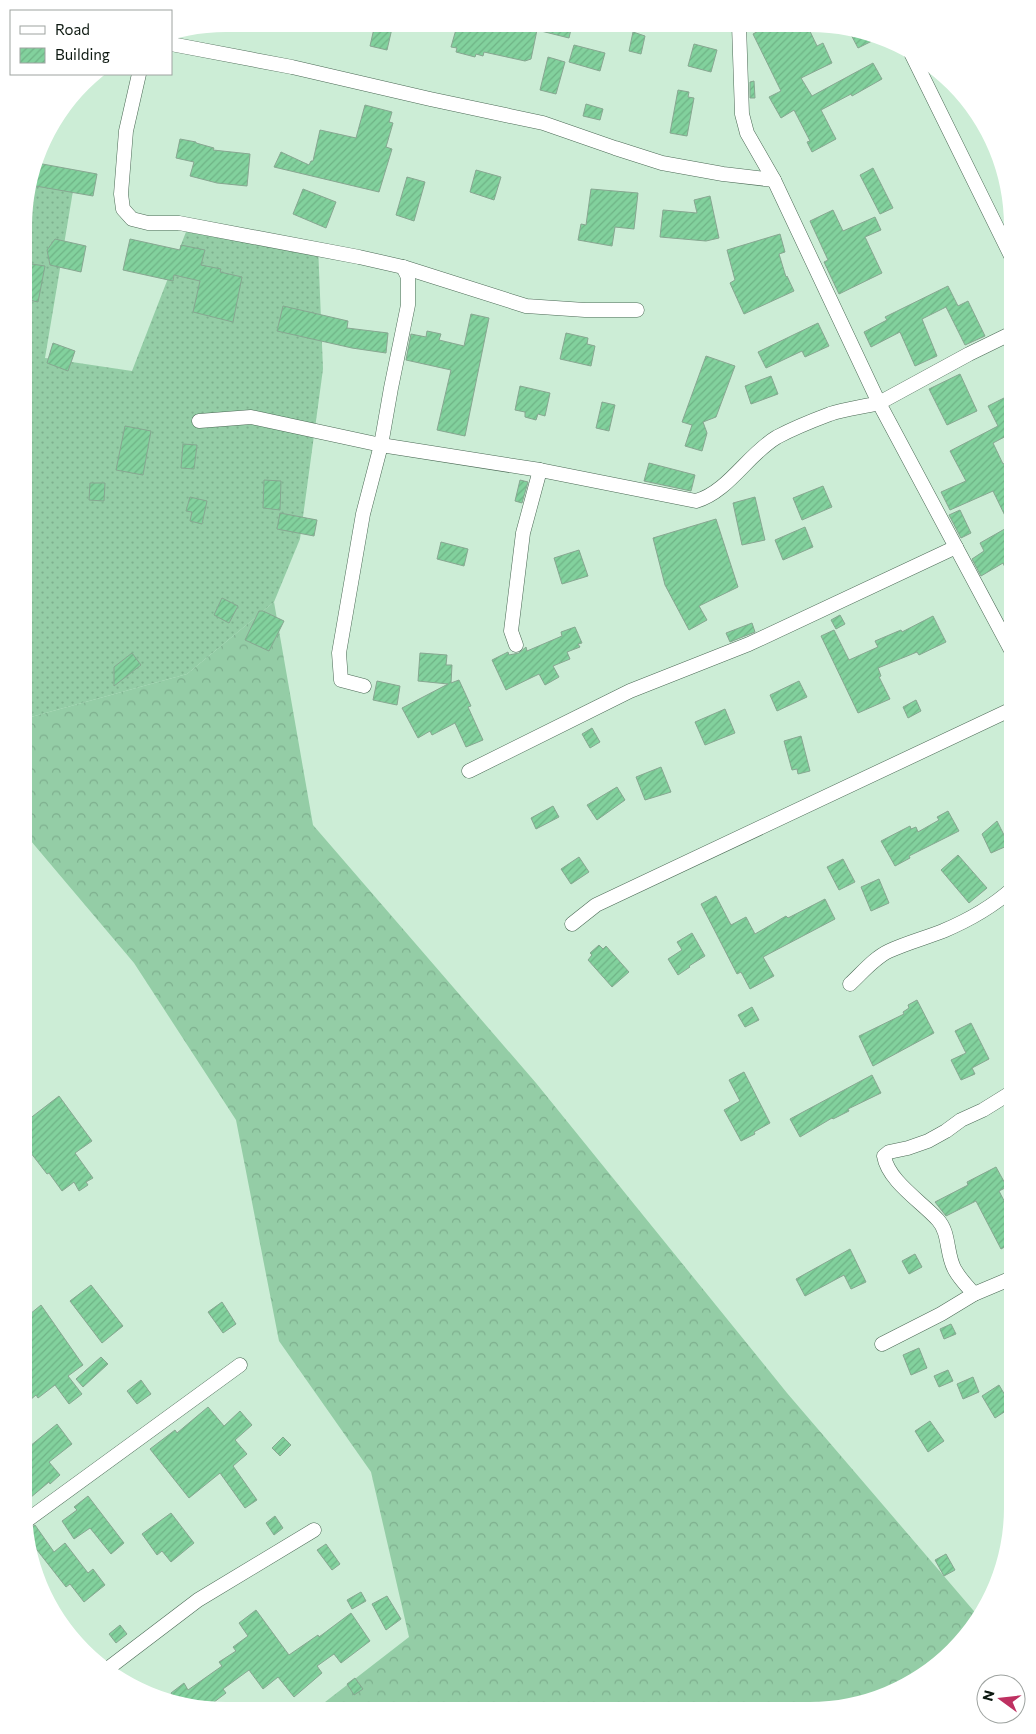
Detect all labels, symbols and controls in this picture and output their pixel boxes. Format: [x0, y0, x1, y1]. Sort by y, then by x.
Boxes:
legend [10, 10, 172, 75]
text: Road [55, 20, 90, 38]
text: Building [55, 45, 110, 63]
north arrow [976, 1674, 1026, 1724]
text: N [978, 1688, 998, 1703]

